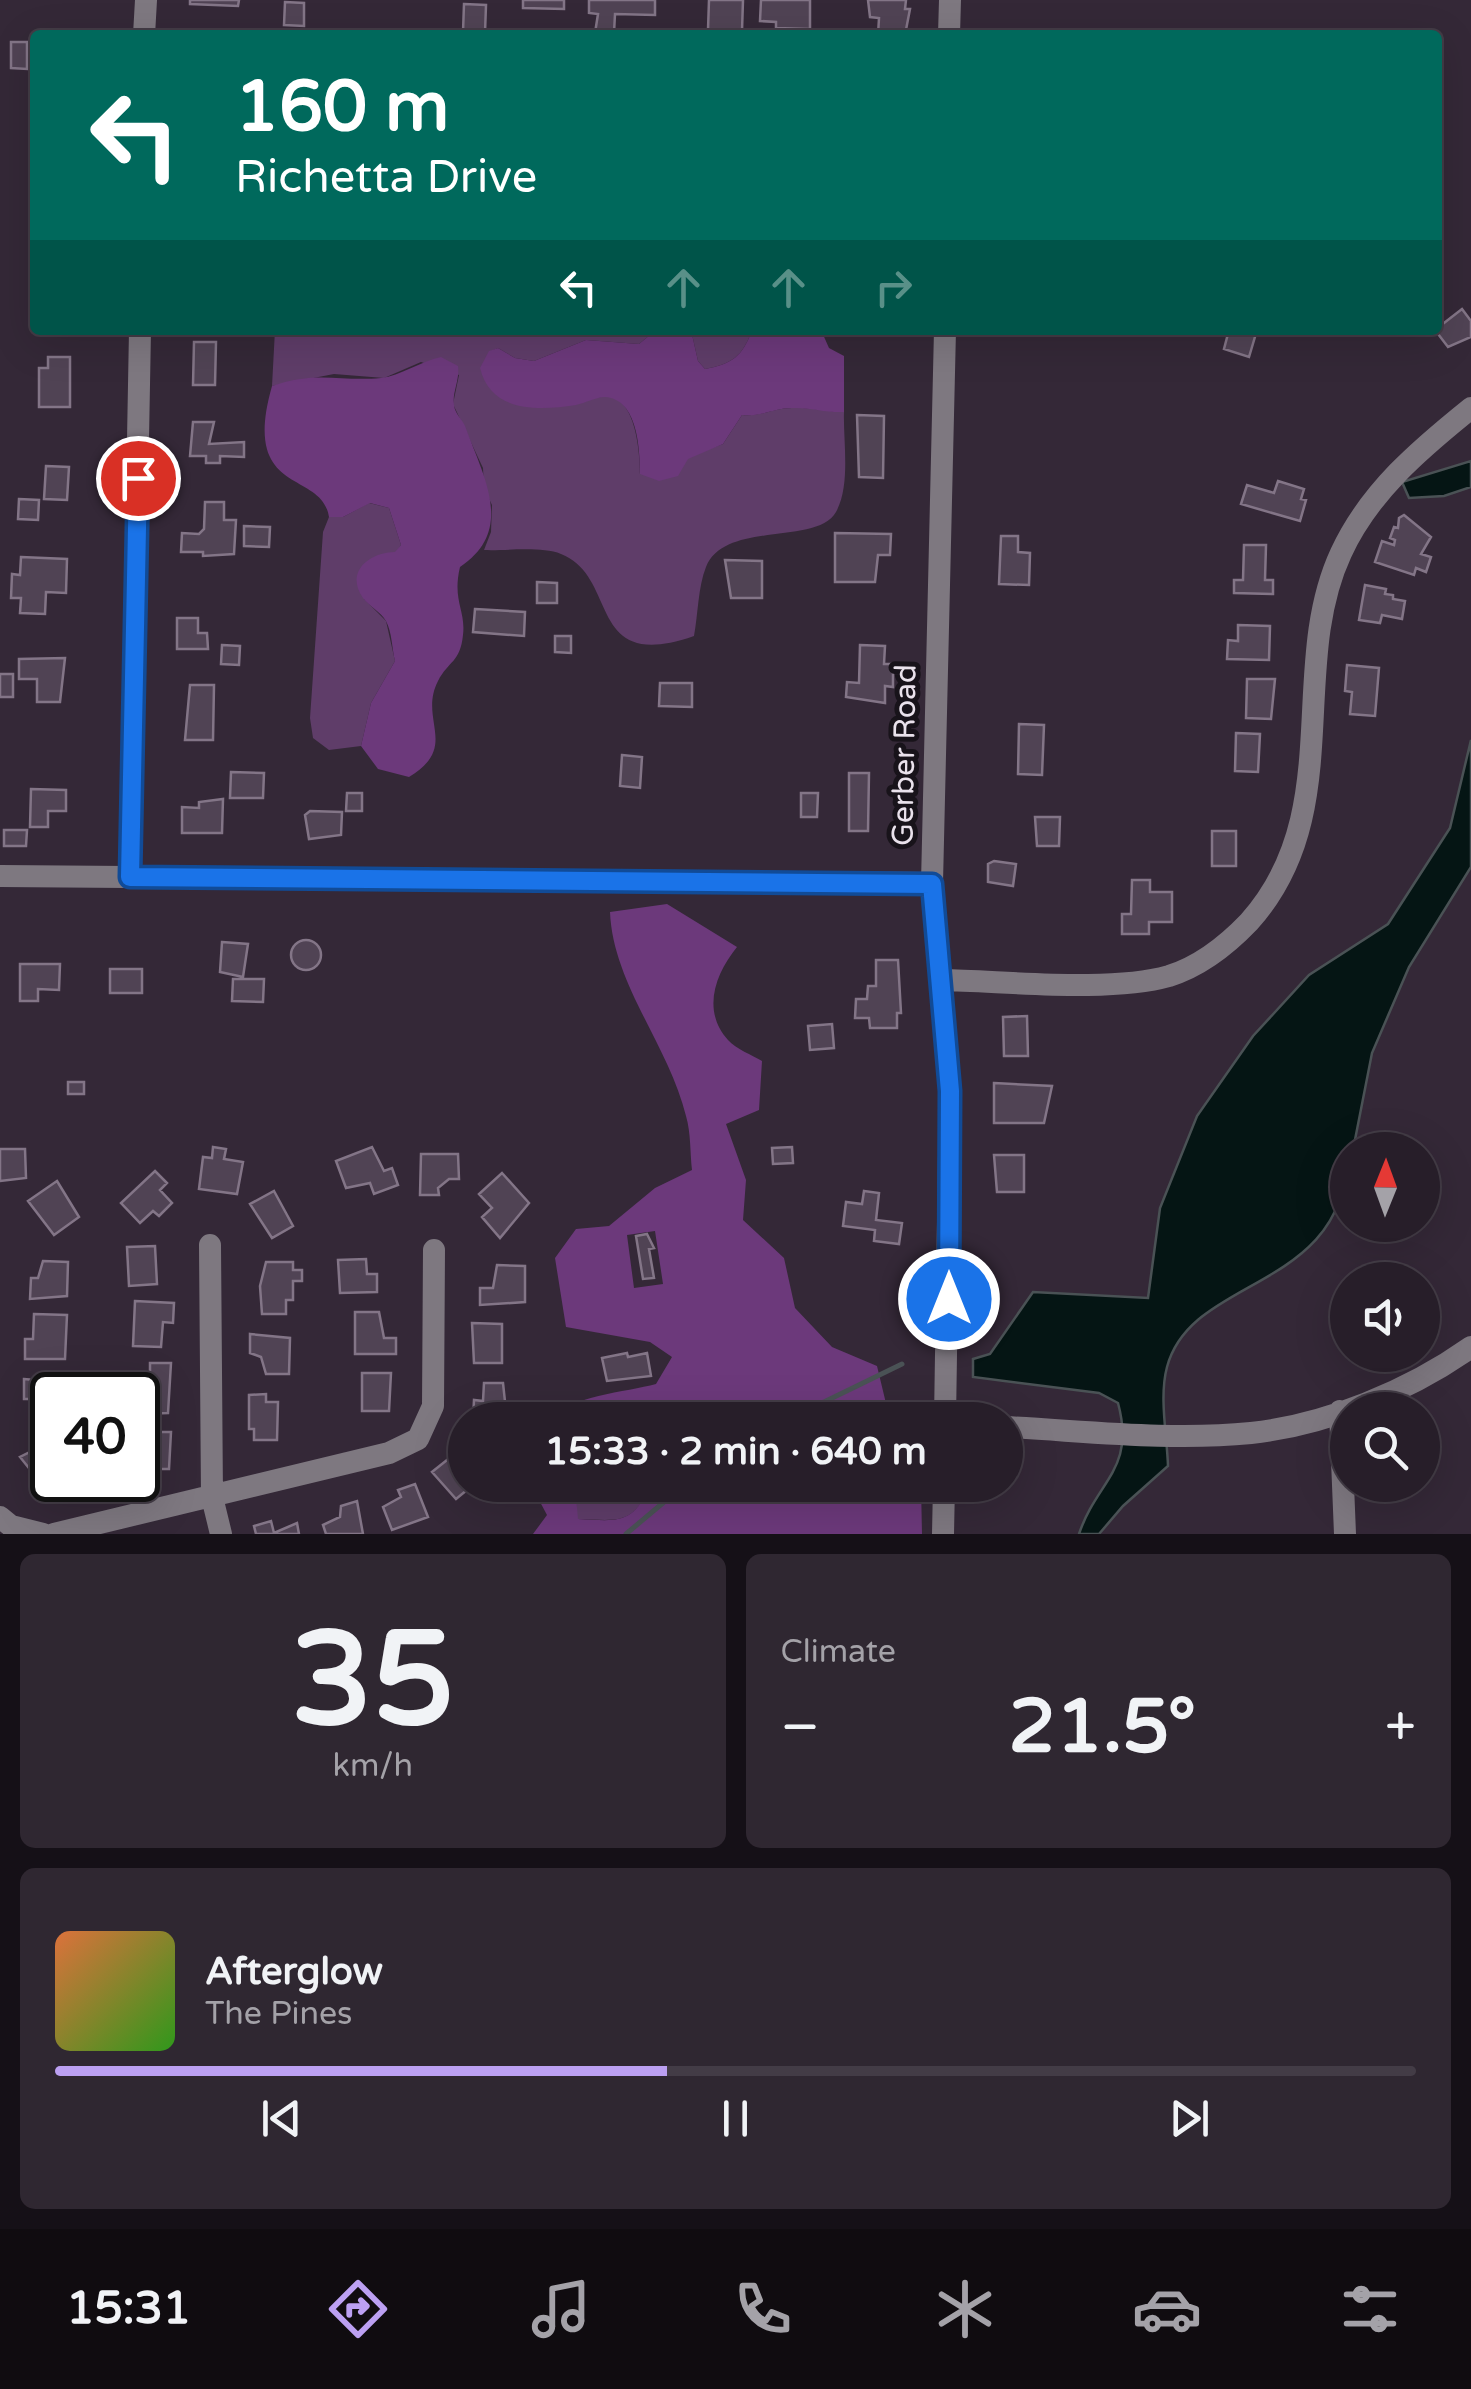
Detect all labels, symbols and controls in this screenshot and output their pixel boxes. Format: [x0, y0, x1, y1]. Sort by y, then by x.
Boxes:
text: 160 m [235, 66, 449, 150]
icon: left [70, 70, 200, 200]
text: Richetta Drive [235, 151, 537, 205]
icon: left [551, 260, 606, 315]
icon: ahead [656, 260, 711, 315]
icon: ahead [761, 260, 816, 315]
icon: right [866, 260, 921, 315]
pin [96, 436, 181, 521]
icon: arrive [111, 451, 166, 506]
street label: Gerber Road [884, 664, 925, 846]
north arrow [1330, 1132, 1440, 1242]
map controls [1330, 1132, 1440, 1502]
position arrow [897, 1247, 1001, 1351]
button: sound [1330, 1262, 1440, 1372]
speed limit sign: 40 [30, 1372, 160, 1502]
button: search [1330, 1392, 1440, 1502]
text: 15:33 · 2 min · 640 m [544, 1429, 927, 1475]
text: 35 [291, 1604, 454, 1760]
text: Climate [781, 1633, 896, 1671]
text: 21.5° [1009, 1682, 1196, 1772]
text: − [781, 1695, 820, 1761]
text: + [1385, 1695, 1416, 1761]
text: km/h [333, 1747, 413, 1785]
text: Afterglow [205, 1949, 383, 1995]
text: The Pines [205, 1995, 352, 2033]
icon: previous [254, 2091, 309, 2146]
icon: pause [708, 2091, 763, 2146]
icon: next [1162, 2091, 1217, 2146]
icon: directions [323, 2274, 393, 2344]
icon: music [526, 2274, 596, 2344]
icon: phone [728, 2274, 798, 2344]
icon: climate [930, 2274, 1000, 2344]
icon: car [1132, 2274, 1202, 2344]
icon: filters [1335, 2274, 1405, 2344]
text: 15:31 [66, 2282, 191, 2336]

